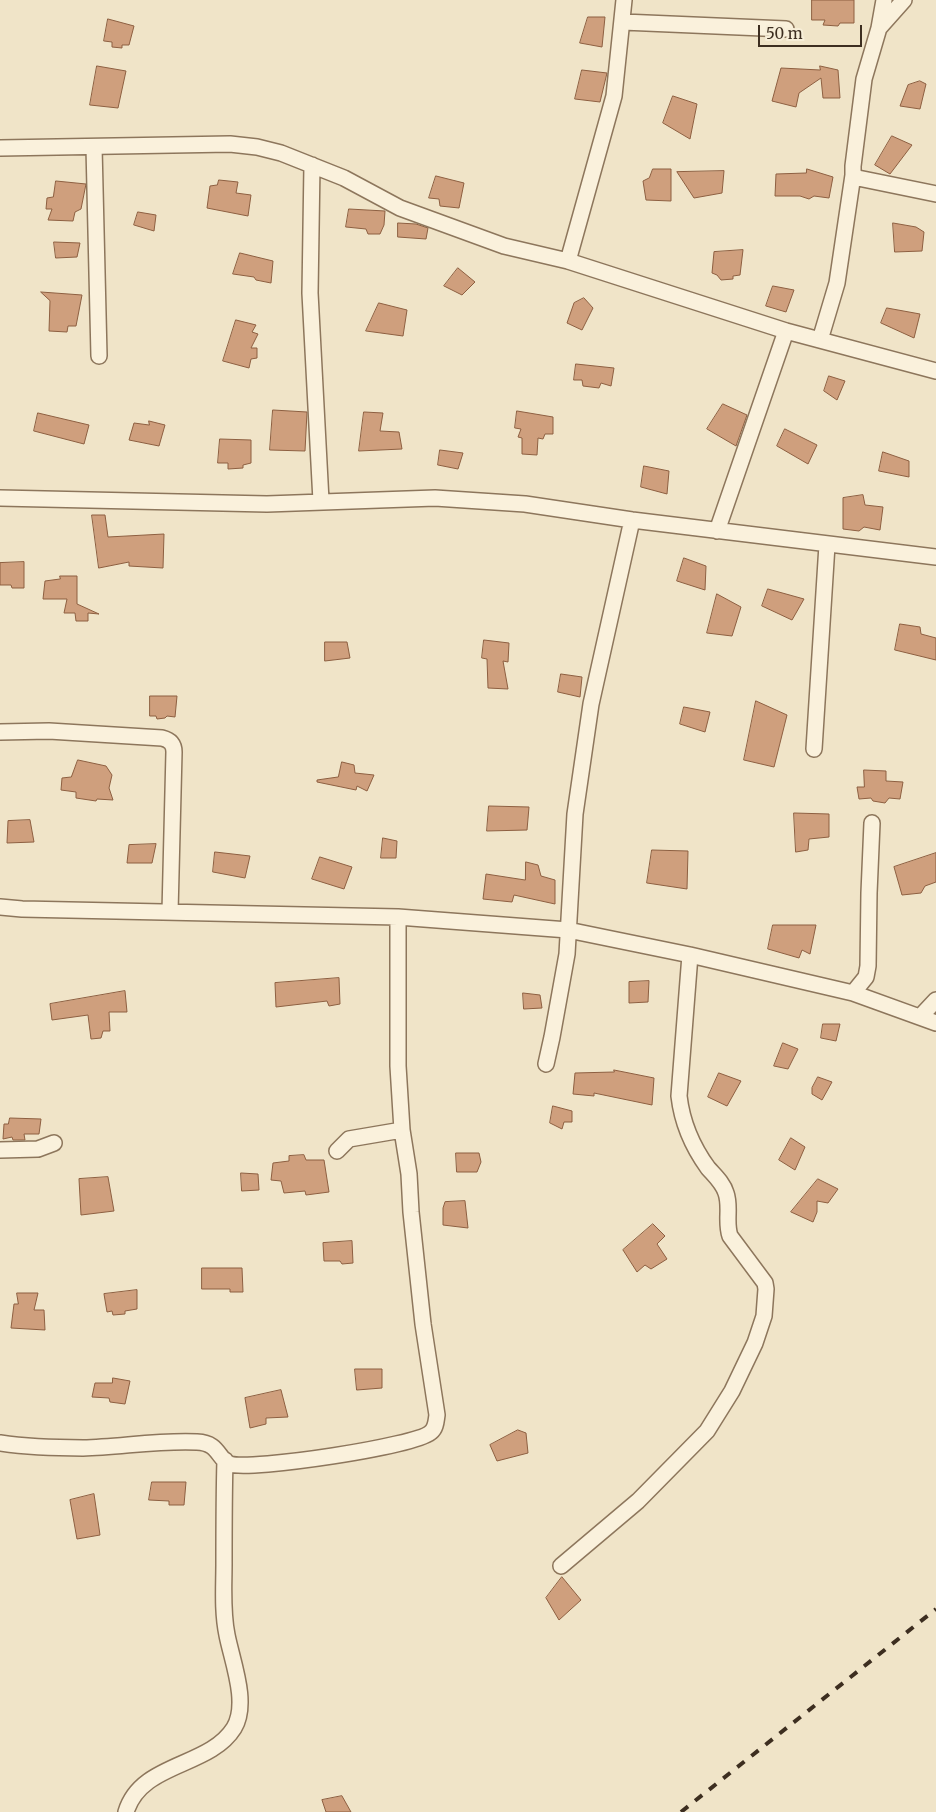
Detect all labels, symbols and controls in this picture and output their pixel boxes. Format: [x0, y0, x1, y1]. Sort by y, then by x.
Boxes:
scale bar [761, 15, 865, 47]
text: 50 m [766, 24, 803, 43]

